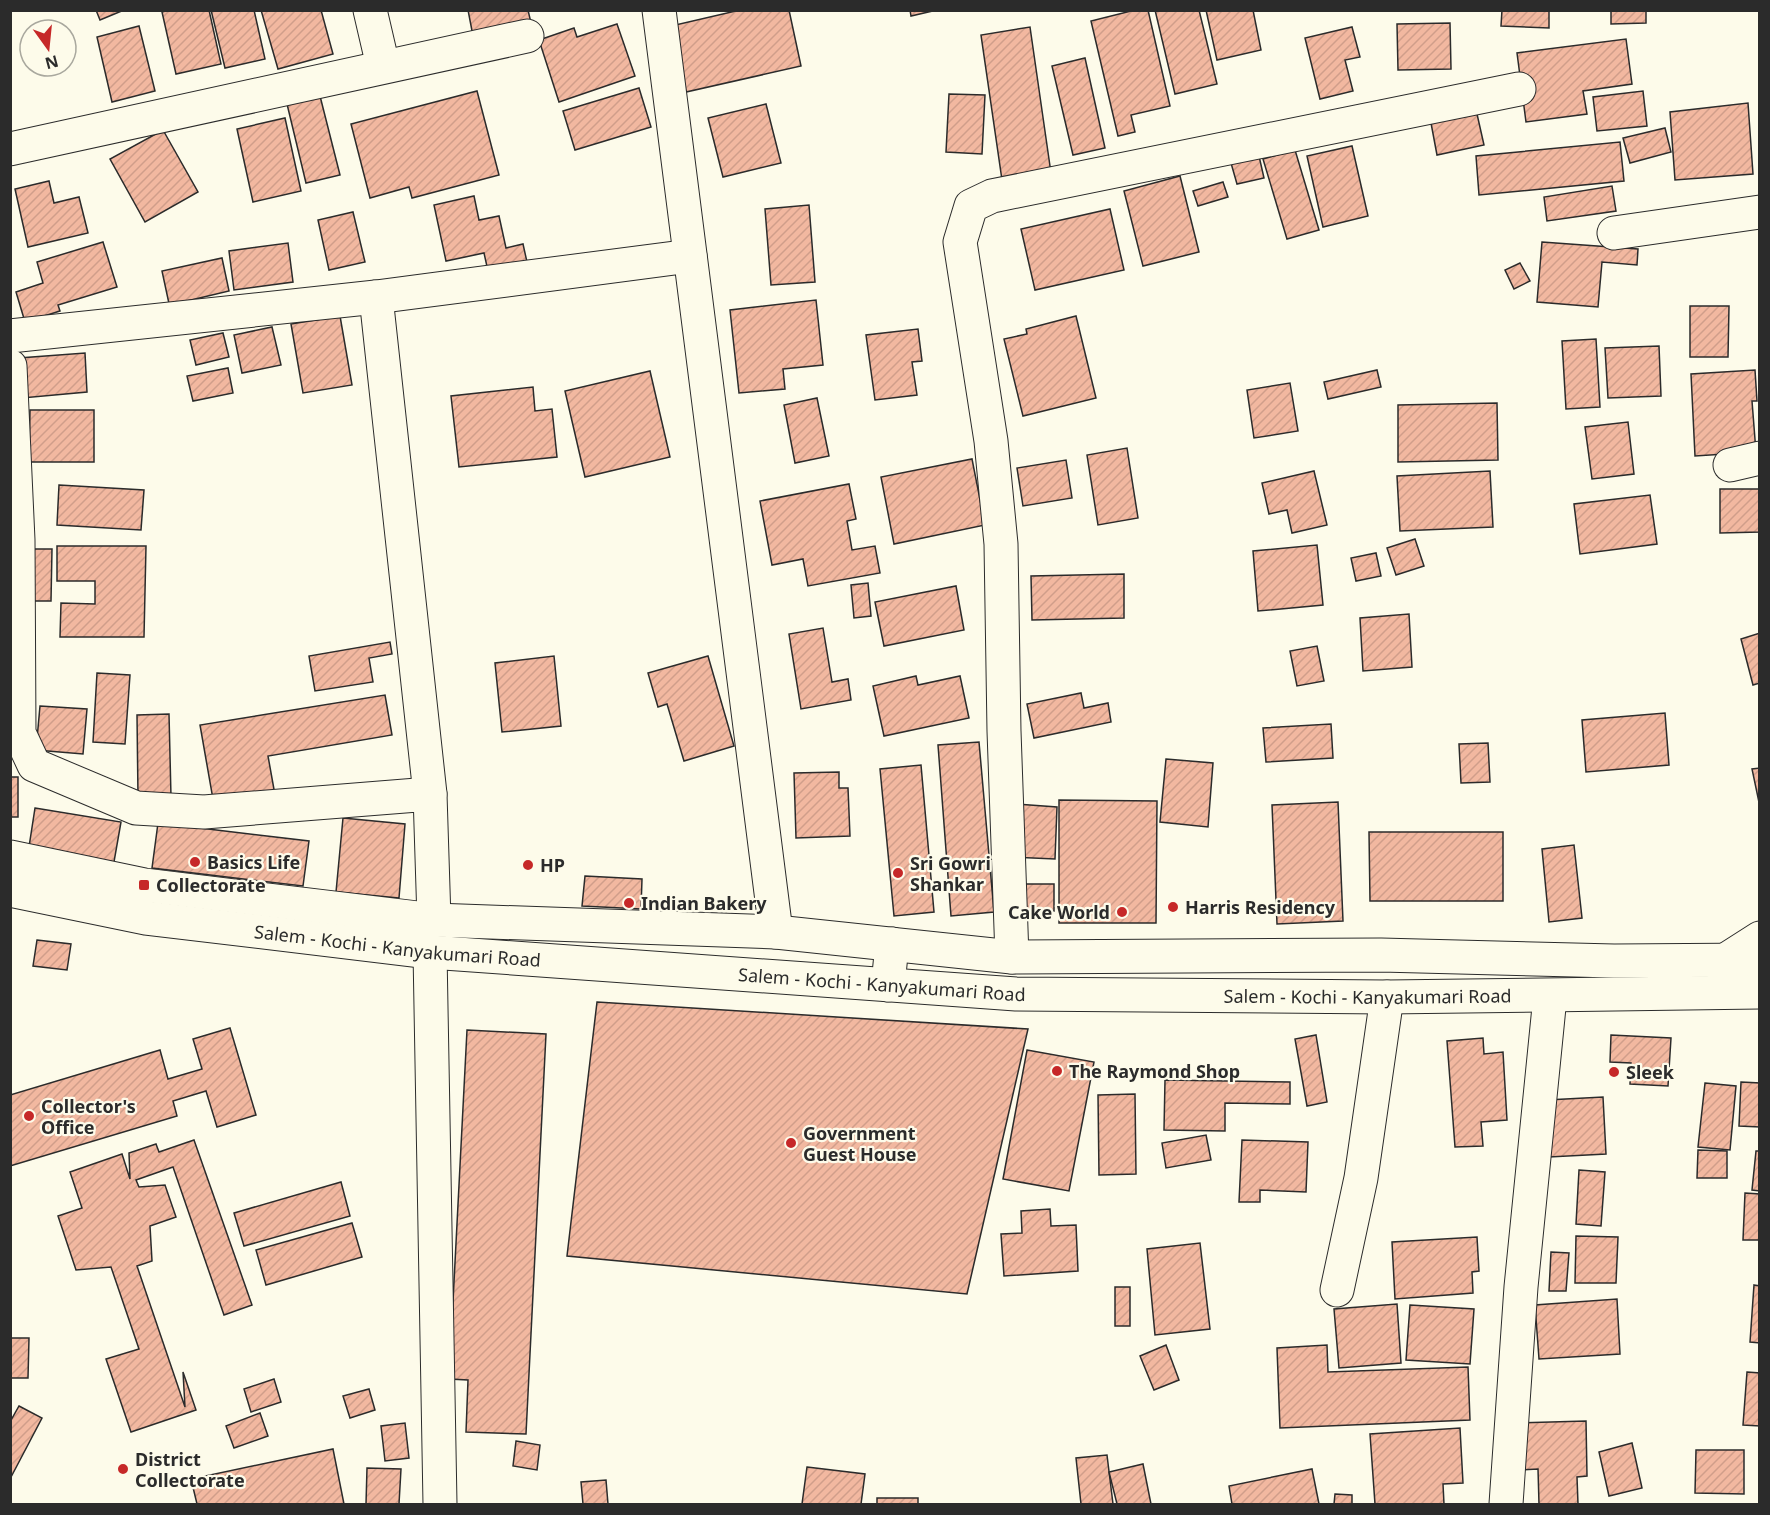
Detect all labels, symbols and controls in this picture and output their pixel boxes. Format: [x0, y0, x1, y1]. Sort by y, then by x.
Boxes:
north arrow [18, 18, 78, 78]
text: N [43, 50, 61, 75]
place label: Basics Life [207, 850, 300, 874]
place label: Sri Gowri Shankar [910, 851, 991, 896]
place label: HP [540, 853, 565, 877]
marker: Basics Life [188, 855, 202, 869]
marker: HP [521, 858, 535, 872]
marker: Sri Gowri Shankar [891, 866, 905, 880]
place label: Collectorate [156, 873, 266, 897]
marker: Collectorate [137, 878, 151, 892]
place label: Indian Bakery [641, 891, 767, 915]
place label: Harris Residency [1185, 895, 1336, 919]
marker: Indian Bakery [622, 896, 636, 910]
place label: Cake World [1008, 900, 1110, 924]
marker: Harris Residency [1166, 900, 1180, 914]
marker: Cake World [1115, 905, 1129, 919]
street label: Salem - Kochi - Kanyakumari Road [253, 919, 542, 972]
street label: Salem - Kochi - Kanyakumari Road [738, 962, 1026, 1006]
street label: Salem - Kochi - Kanyakumari Road [1224, 983, 1512, 1009]
place label: The Raymond Shop [1069, 1059, 1240, 1083]
place label: Sleek [1626, 1060, 1675, 1084]
marker: The Raymond Shop [1050, 1064, 1064, 1078]
marker: Sleek [1607, 1065, 1621, 1079]
place label: Collector's Office [41, 1094, 136, 1139]
marker: Collector's Office [22, 1109, 36, 1123]
place label: Government Guest House [803, 1121, 917, 1166]
marker: Government Guest House [784, 1136, 798, 1150]
place label: District Collectorate [135, 1447, 245, 1492]
marker: District Collectorate [116, 1462, 130, 1476]

